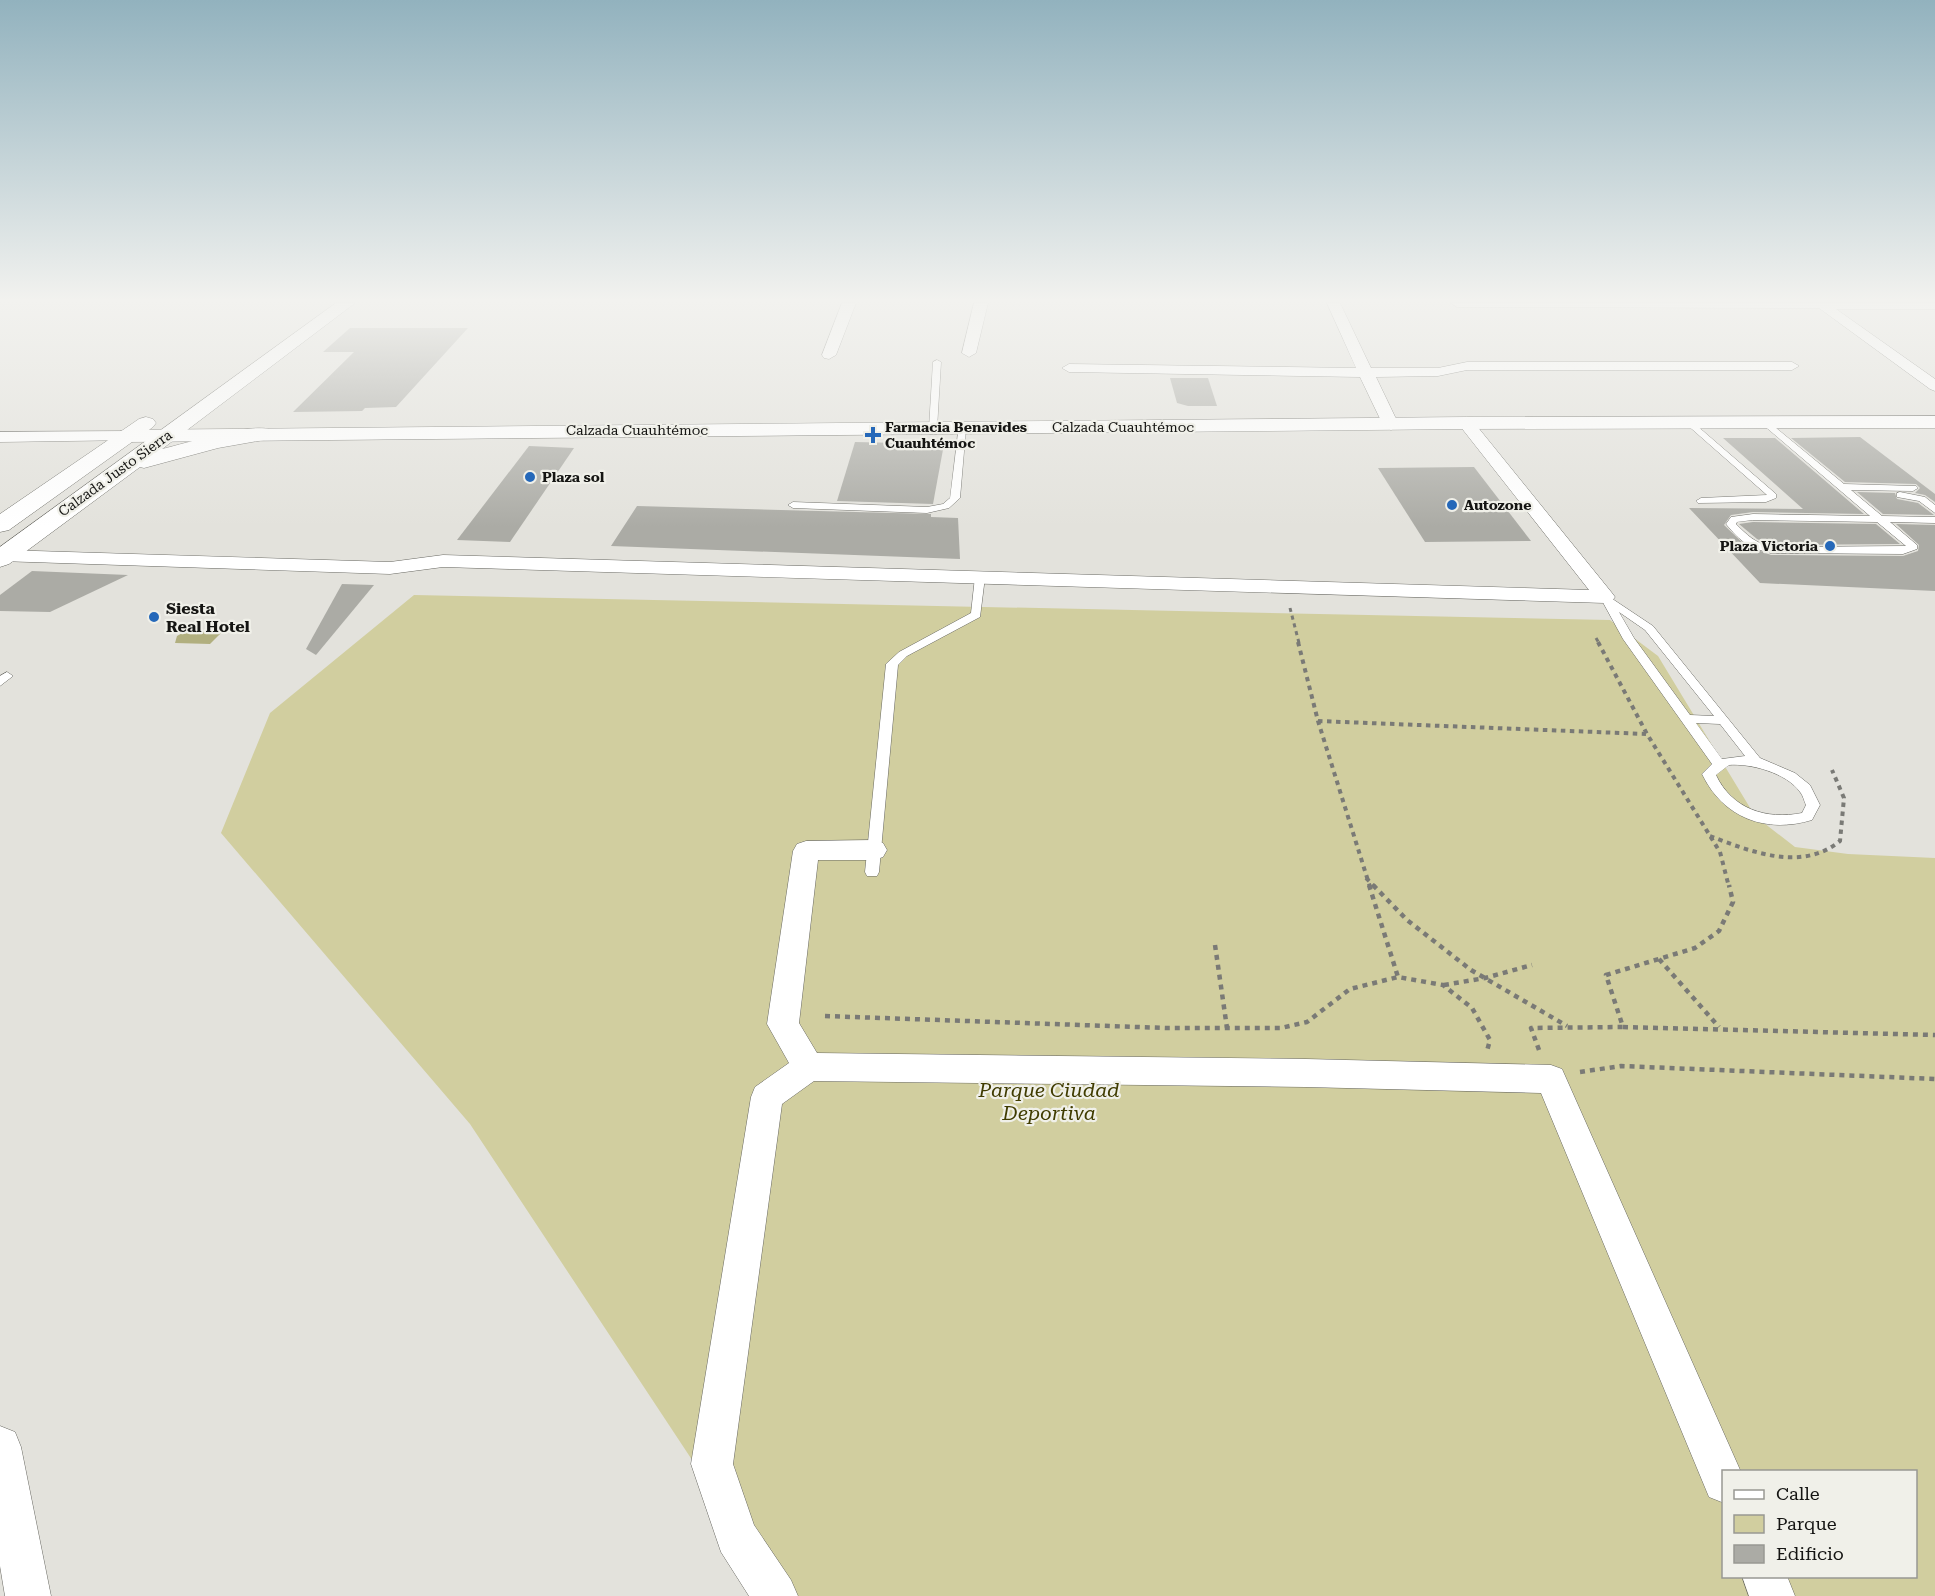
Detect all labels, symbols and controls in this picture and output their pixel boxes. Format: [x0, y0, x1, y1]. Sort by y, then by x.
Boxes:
place label: Farmacia Benavides Cuauhtémoc [885, 419, 1027, 451]
street label: Calzada Cuauhtémoc [1052, 419, 1194, 435]
street label: Calzada Cuauhtémoc [566, 422, 708, 438]
street label: Calzada Justo Sierra [55, 426, 175, 520]
marker: Farmacia Benavides Cuauhtémoc [866, 428, 880, 442]
place label: Plaza sol [542, 469, 605, 485]
marker: Plaza sol [523, 470, 537, 484]
place label: Autozone [1464, 497, 1531, 513]
marker: Autozone [1445, 498, 1459, 512]
place label: Plaza Victoria [1720, 538, 1819, 554]
marker: Plaza Victoria [1823, 539, 1837, 553]
place label: Siesta Real Hotel [166, 599, 251, 636]
marker: Siesta Real Hotel [147, 610, 161, 624]
park label: Parque Ciudad Deportiva [978, 1078, 1120, 1125]
legend [1722, 1470, 1917, 1578]
text: Calle [1776, 1483, 1820, 1504]
text: Parque [1776, 1513, 1837, 1534]
text: Edificio [1776, 1543, 1844, 1564]

